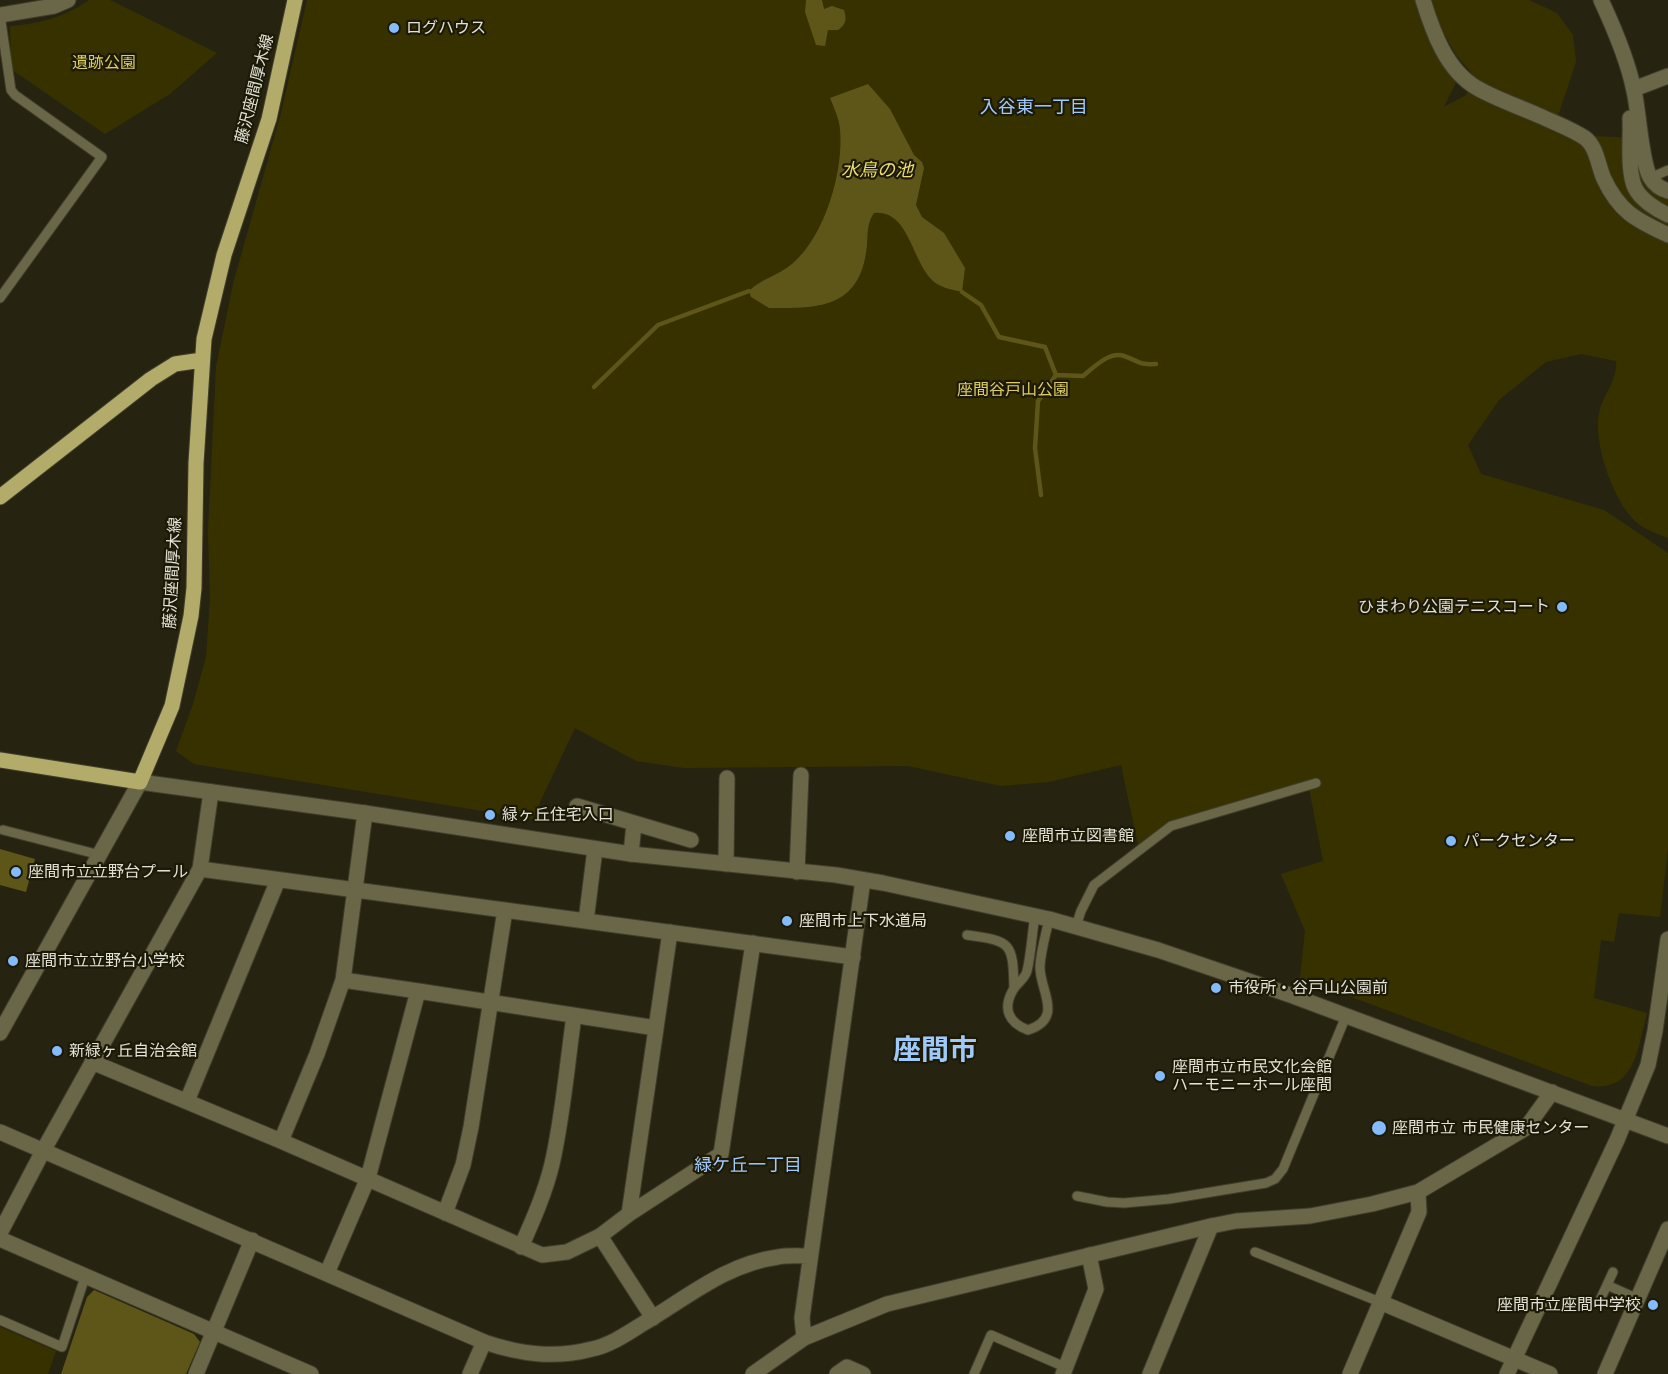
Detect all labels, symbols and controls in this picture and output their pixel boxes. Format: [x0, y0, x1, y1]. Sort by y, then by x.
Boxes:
place label: ログハウス [406, 18, 486, 38]
marker: ログハウス [387, 21, 401, 35]
street label: 藤沢座間厚木線 [232, 32, 278, 146]
park label: 遺跡公園 [72, 53, 136, 73]
district label: 入谷東一丁目 [980, 97, 1088, 119]
water label: 水鳥の池 [841, 160, 913, 182]
park label: 座間谷戸山公園 [957, 380, 1069, 400]
street label: 藤沢座間厚木線 [160, 517, 186, 629]
place label: ひまわり公園テニスコート [1358, 597, 1550, 617]
marker: ひまわり公園テニスコート [1555, 600, 1569, 614]
place label: 緑ヶ丘住宅入口 [502, 805, 614, 825]
marker: 緑ヶ丘住宅入口 [483, 808, 497, 822]
place label: 座間市立図書館 [1022, 826, 1134, 846]
marker: 座間市立図書館 [1003, 829, 1017, 843]
place label: パークセンター [1463, 831, 1575, 851]
marker: パークセンター [1444, 834, 1458, 848]
place label: 座間市立立野台プール [28, 862, 188, 882]
marker: 座間市立立野台プール [9, 865, 23, 879]
place label: 座間市上下水道局 [799, 911, 927, 931]
marker: 座間市上下水道局 [780, 914, 794, 928]
place label: 座間市立立野台小学校 [25, 951, 185, 971]
marker: 座間市立立野台小学校 [6, 954, 20, 968]
place label: 市役所・谷戸山公園前 [1228, 978, 1388, 998]
marker: 市役所・谷戸山公園前 [1209, 981, 1223, 995]
district label: 座間市 [893, 1034, 977, 1068]
place label: 新緑ヶ丘自治会館 [69, 1041, 197, 1061]
marker: 新緑ヶ丘自治会館 [50, 1044, 64, 1058]
place label: 座間市立市民文化会館 ハーモニーホール座間 [1172, 1057, 1332, 1095]
marker: 座間市立市民文化会館 ハーモニーホール座間 [1153, 1069, 1167, 1083]
place label: 座間市立 市民健康センター [1392, 1118, 1589, 1138]
marker: 座間市立 市民健康センター [1370, 1119, 1388, 1137]
district label: 緑ケ丘一丁目 [694, 1155, 802, 1177]
place label: 座間市立座間中学校 [1497, 1295, 1641, 1315]
marker: 座間市立座間中学校 [1646, 1298, 1660, 1312]

